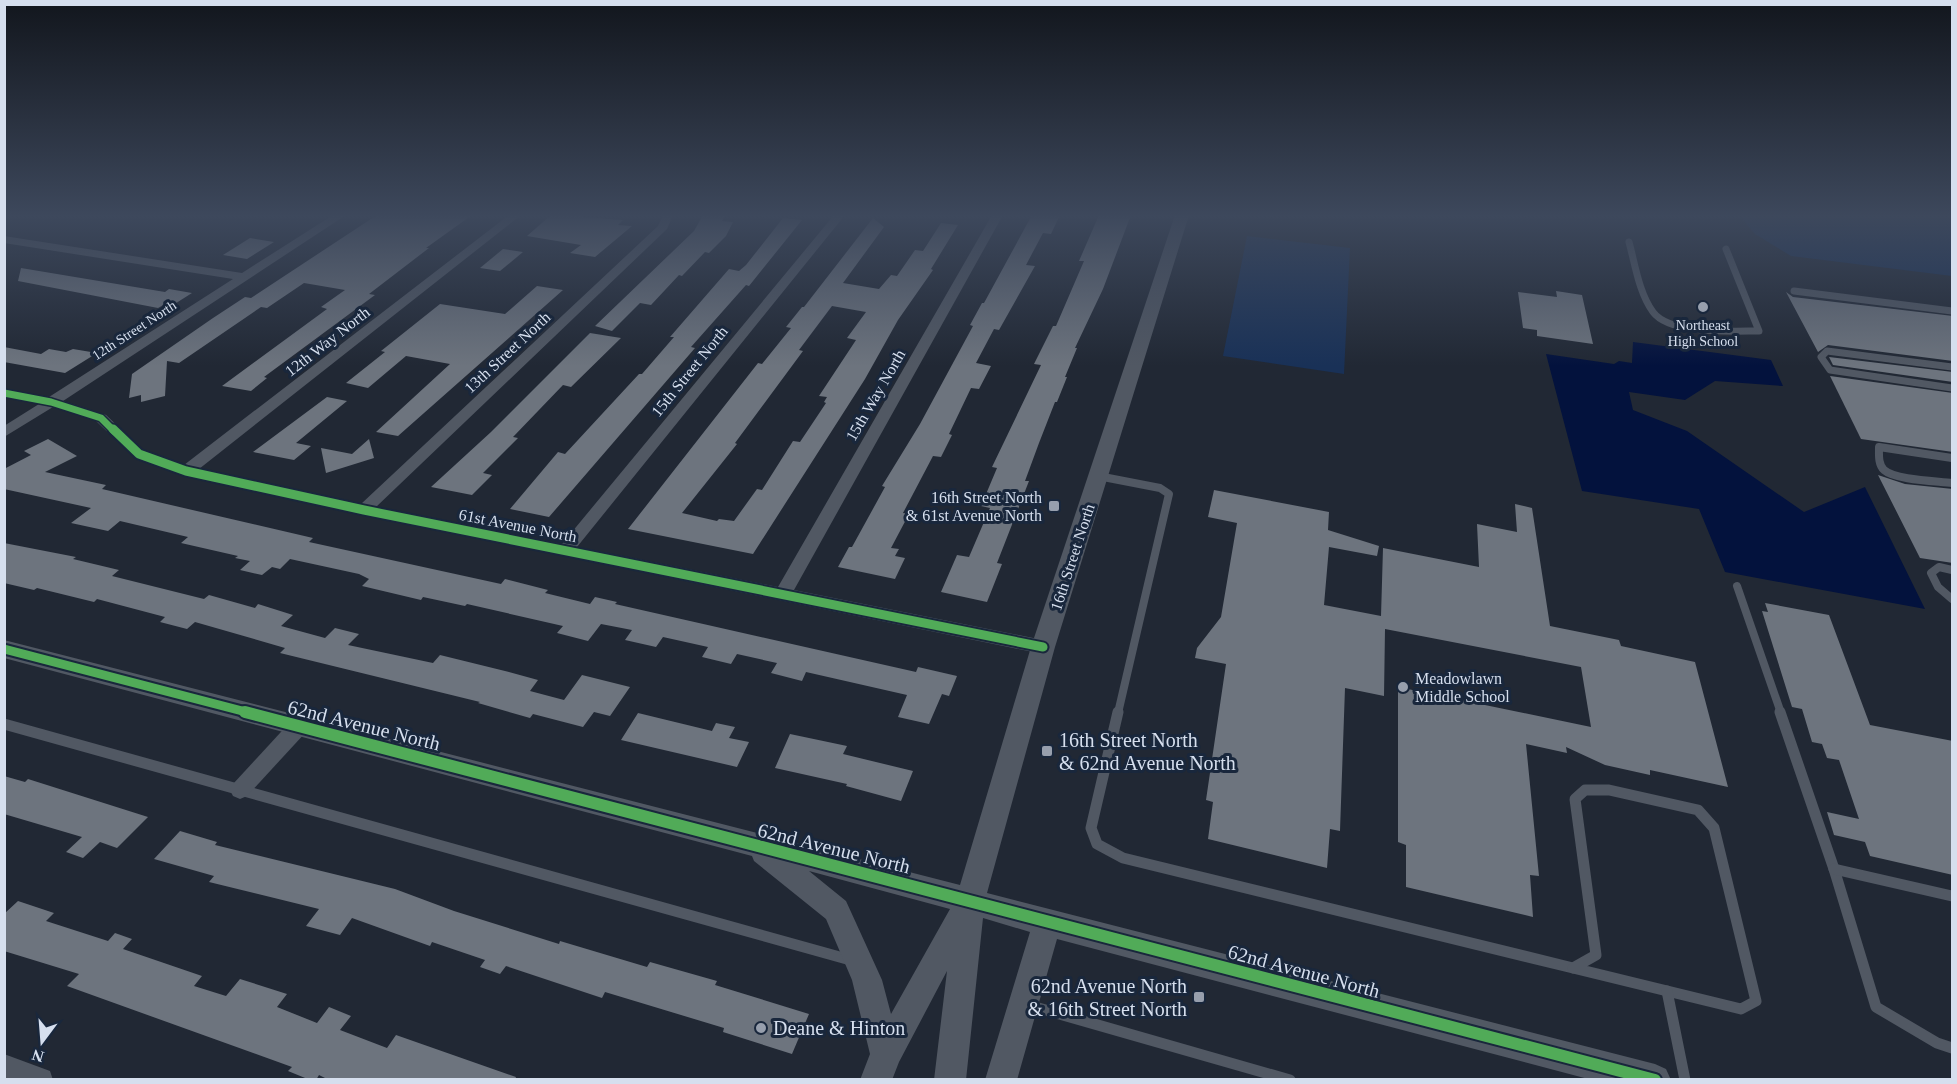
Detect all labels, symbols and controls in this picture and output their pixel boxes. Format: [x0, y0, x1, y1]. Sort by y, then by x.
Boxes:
street label: 12th Street North [89, 298, 179, 363]
marker: Northeast High School [1696, 300, 1710, 314]
street label: 12th Way North [282, 303, 374, 380]
street label: 13th Street North [461, 308, 554, 396]
place label: Northeast High School [1668, 318, 1738, 349]
street label: 15th Street North [648, 323, 731, 420]
street label: 15th Way North [842, 347, 909, 444]
place label: 16th Street North & 61st Avenue North [906, 489, 1042, 524]
marker: 16th Street North & 61st Avenue North [1047, 499, 1061, 513]
street label: 16th Street North [1047, 502, 1098, 613]
street label: 61st Avenue North [458, 506, 578, 545]
place label: Meadowlawn Middle School [1415, 670, 1510, 705]
marker: Meadowlawn Middle School [1396, 680, 1410, 694]
street label: 62nd Avenue North [286, 695, 442, 755]
place label: 16th Street North & 62nd Avenue North [1059, 729, 1236, 774]
marker: 16th Street North & 62nd Avenue North [1040, 744, 1054, 758]
street label: 62nd Avenue North [756, 818, 912, 878]
street label: 62nd Avenue North [1226, 940, 1382, 1002]
place label: 62nd Avenue North & 16th Street North [1028, 975, 1187, 1020]
marker: 62nd Avenue North & 16th Street North [1192, 990, 1206, 1004]
north arrow [12, 1012, 72, 1072]
place label: Deane & Hinton [773, 1017, 905, 1039]
marker: Deane & Hinton [754, 1021, 768, 1035]
text: N [30, 1046, 46, 1066]

